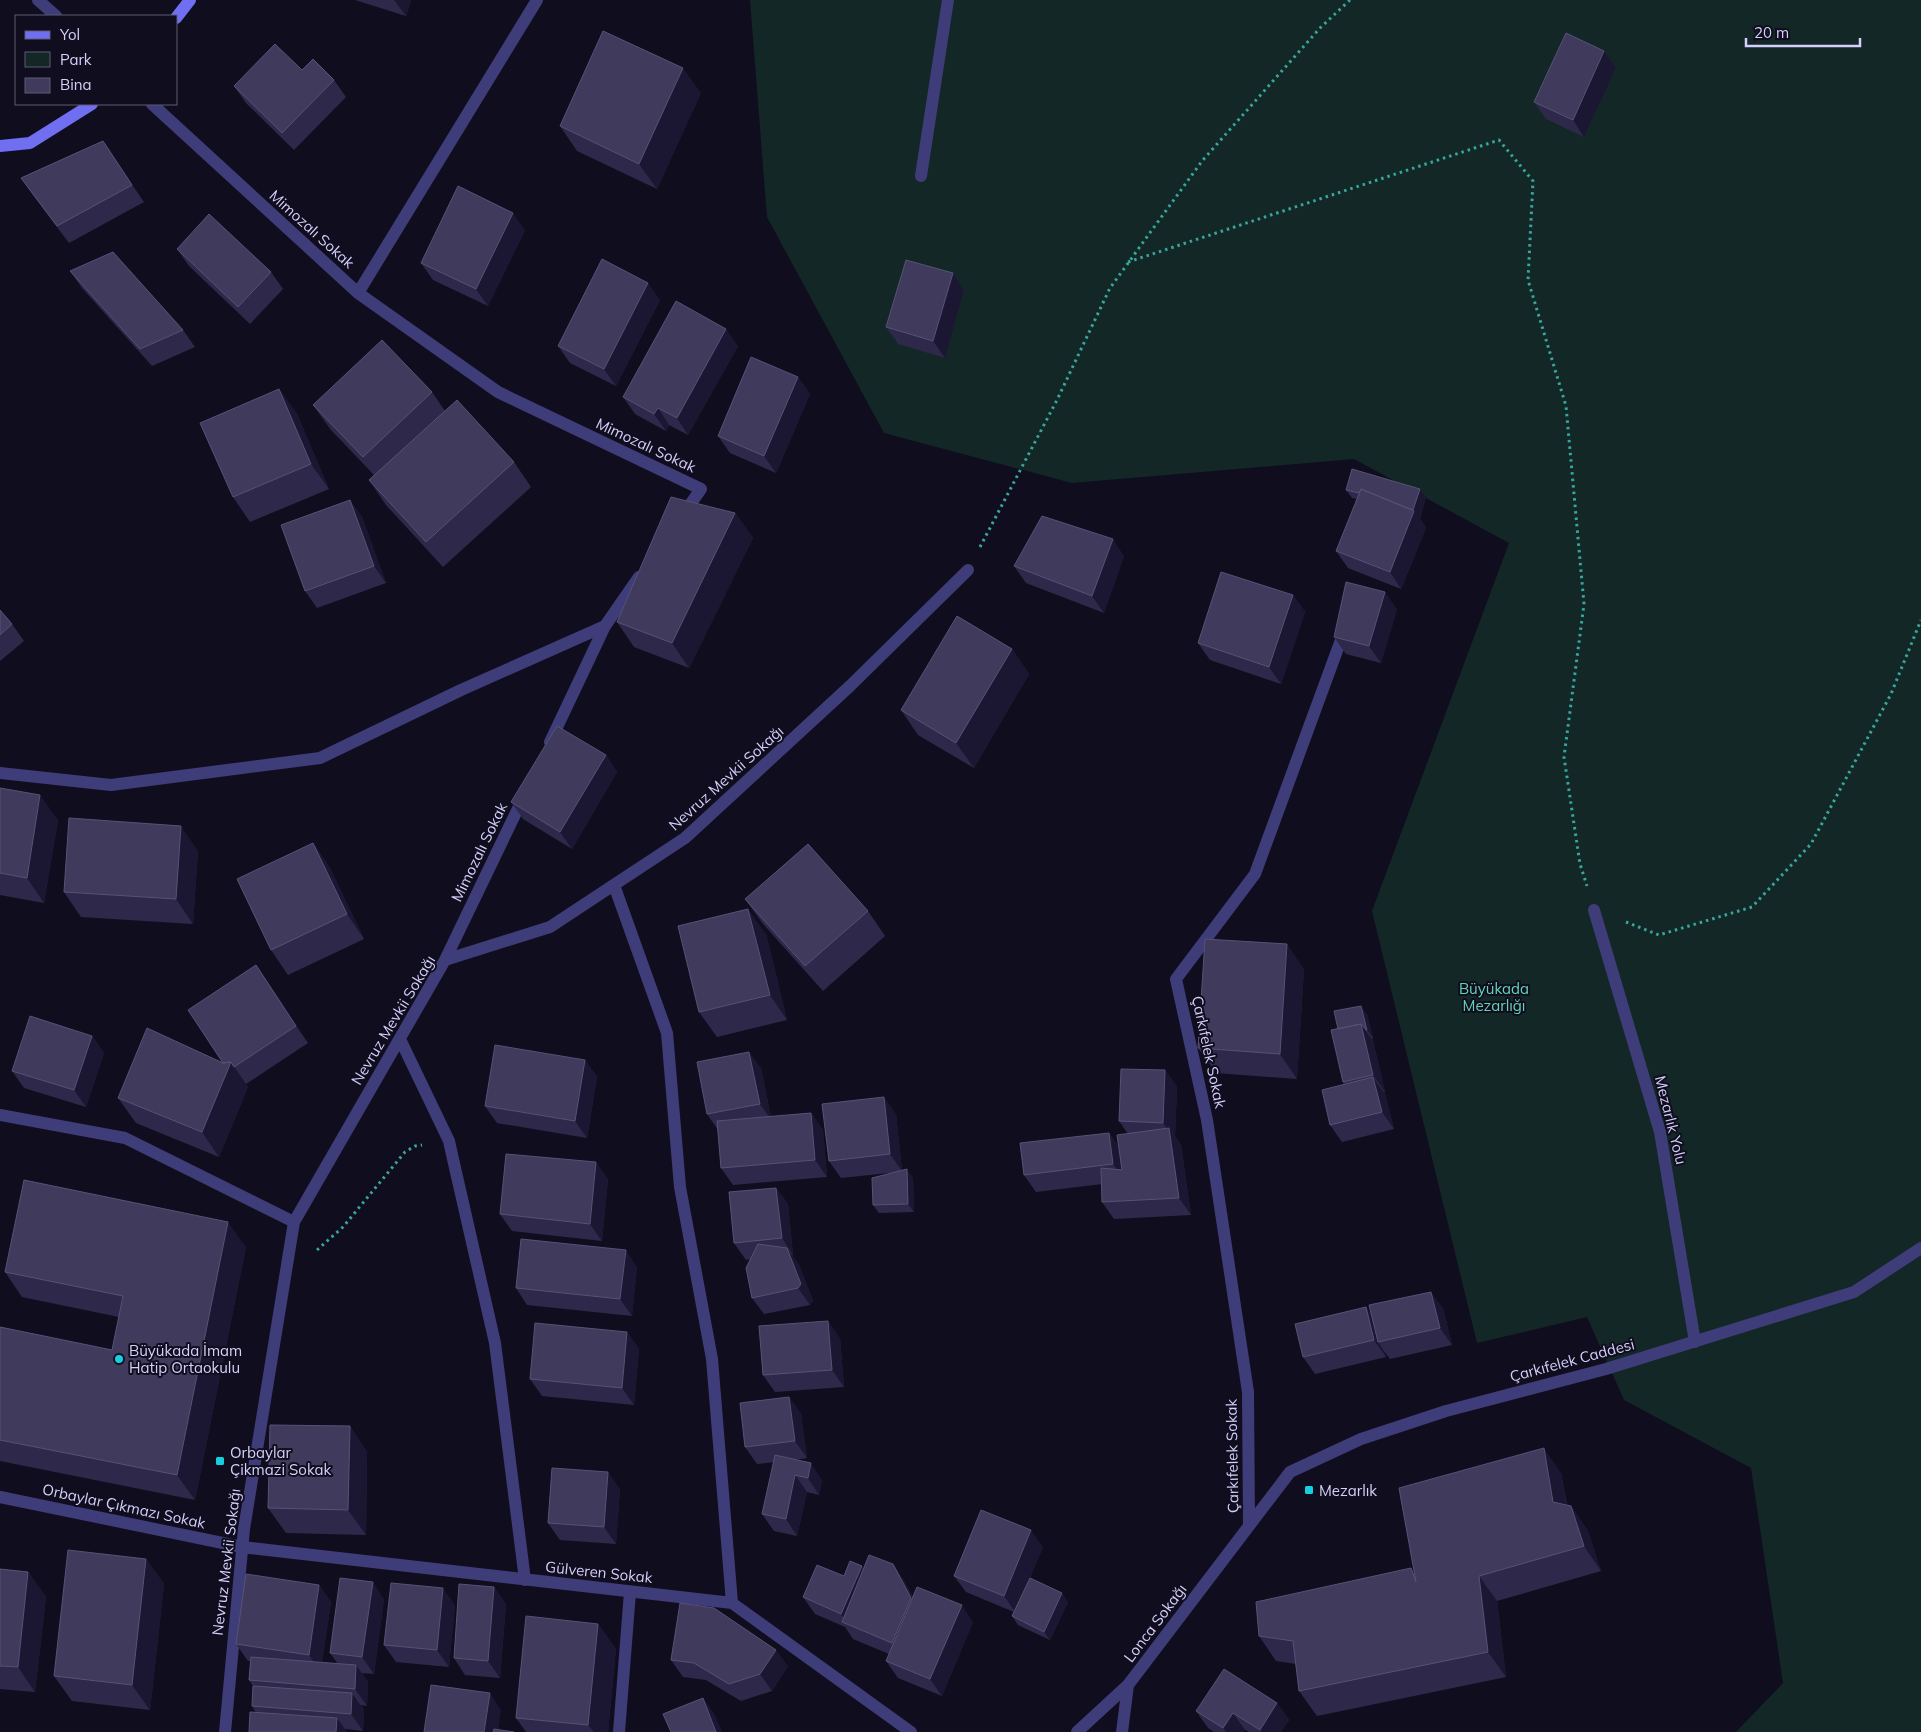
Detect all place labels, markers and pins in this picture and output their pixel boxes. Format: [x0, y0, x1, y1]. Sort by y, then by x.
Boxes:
place label: Büyükada İmam Hatip Ortaokulu [129, 1341, 242, 1377]
marker: Büyükada İmam Hatip Ortaokulu [113, 1353, 125, 1365]
place label: Orbaylar Çikmazi Sokak [230, 1443, 332, 1479]
marker: Orbaylar Çikmazi Sokak [214, 1455, 226, 1467]
place label: Mezarlık [1319, 1481, 1377, 1500]
marker: Mezarlık [1303, 1484, 1315, 1496]

